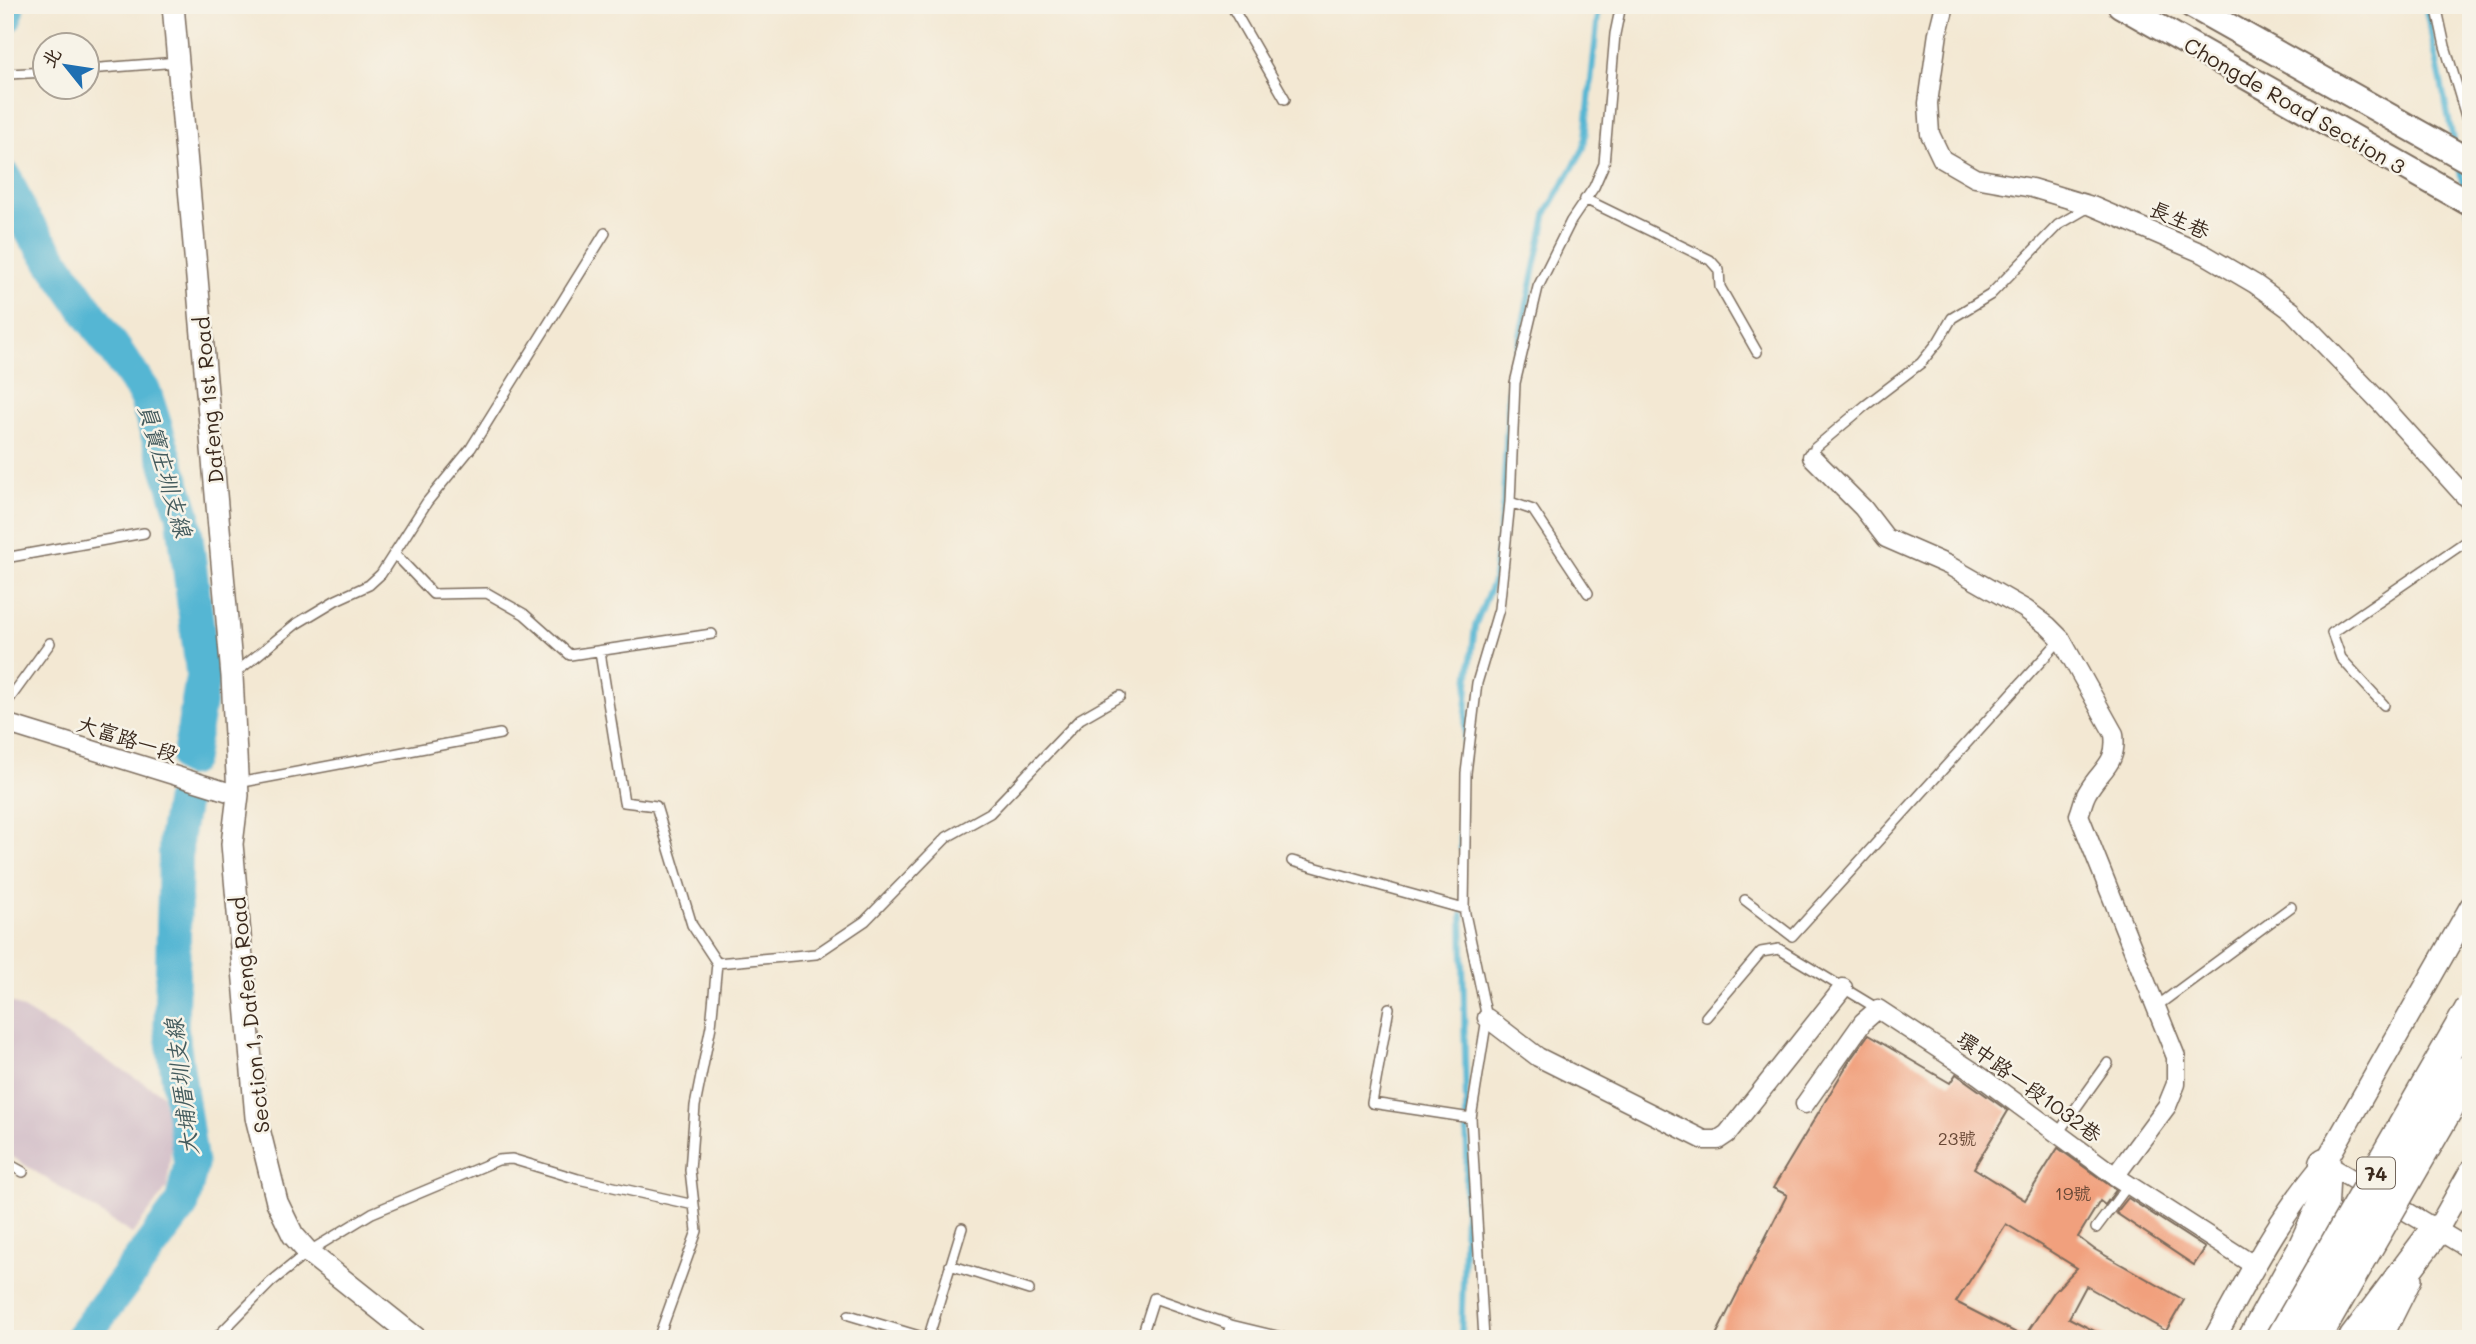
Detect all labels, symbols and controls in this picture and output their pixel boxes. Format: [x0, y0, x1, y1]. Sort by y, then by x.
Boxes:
street label: Chongde Road Section 3 [2180, 31, 2410, 179]
north arrow [32, 32, 102, 102]
text: 北 [35, 43, 66, 72]
street label: 長生巷 [2146, 194, 2214, 244]
street label: Dafeng 1st Road [187, 316, 229, 484]
water label: 員寶庄圳支線 [133, 400, 200, 541]
street label: 大富路一段 [74, 709, 182, 767]
street label: Section 1, Dafeng Road [223, 895, 275, 1135]
water label: 大埔厝圳支線 [158, 1016, 204, 1157]
street label: 環中路一段1032巷 [1952, 1024, 2108, 1148]
house number: 23號 [1938, 1126, 1976, 1150]
road number: 74 [2357, 1158, 2395, 1189]
house number: 19號 [2055, 1181, 2091, 1205]

